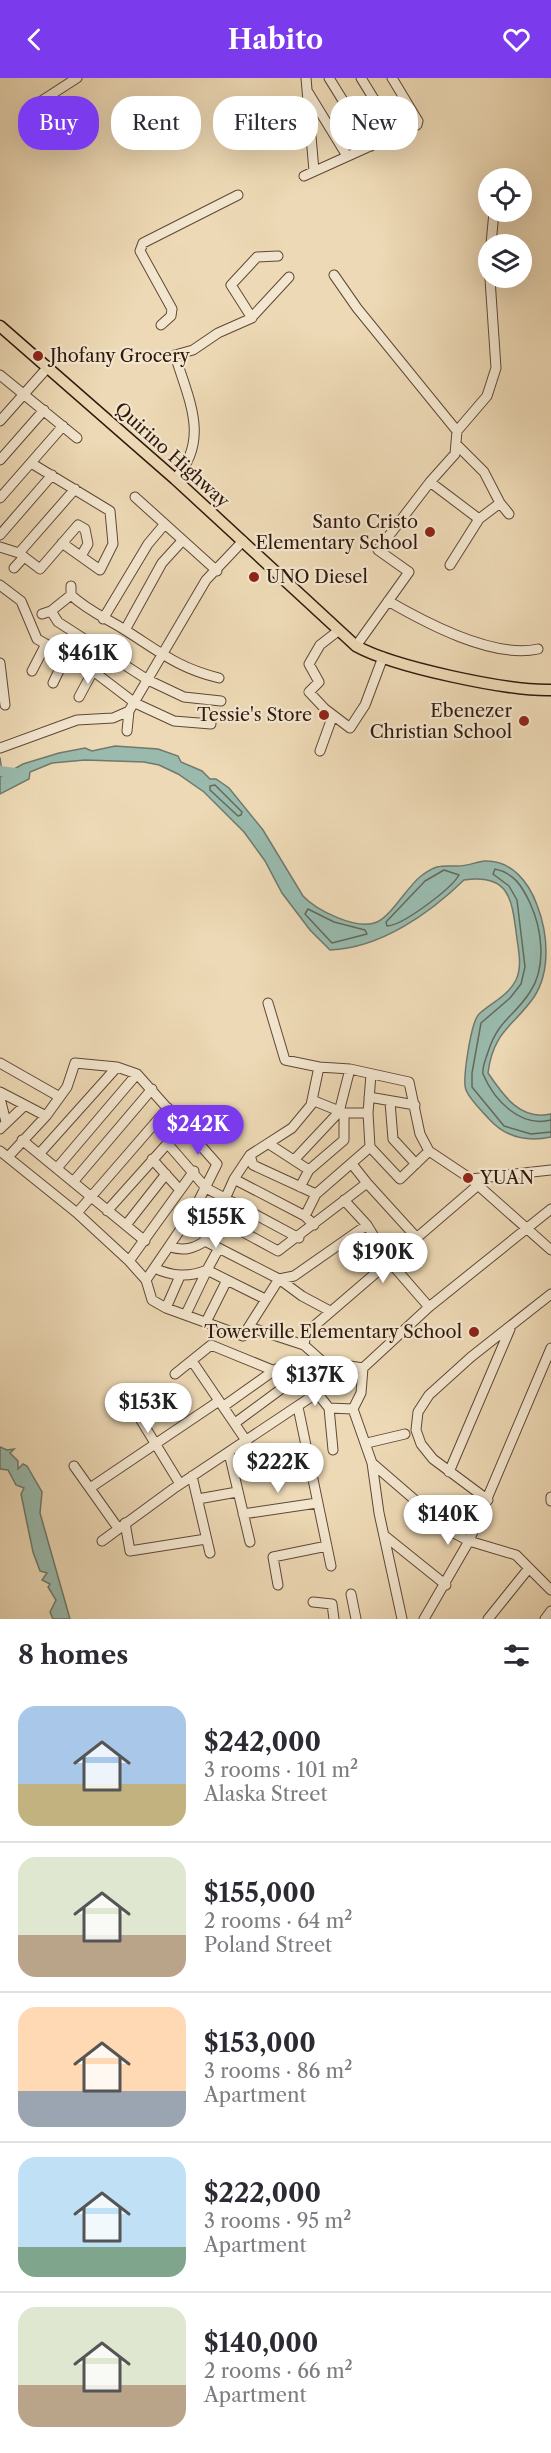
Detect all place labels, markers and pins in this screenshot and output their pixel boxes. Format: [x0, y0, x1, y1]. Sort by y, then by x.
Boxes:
place label: Jhofany Grocery [47, 345, 191, 367]
marker: Jhofany Grocery [31, 349, 45, 363]
place label: Santo Cristo Elementary School [255, 511, 418, 554]
marker: Santo Cristo Elementary School [423, 525, 437, 539]
place label: UNO Diesel [266, 566, 368, 588]
marker: UNO Diesel [247, 570, 261, 584]
pin: $461K [46, 634, 130, 685]
place label: Ebenezer Christian School [370, 700, 512, 743]
place label: Tessie's Store [197, 704, 312, 726]
marker: Tessie's Store [317, 708, 331, 722]
marker: Ebenezer Christian School [517, 714, 531, 728]
pin: $242K [156, 1105, 240, 1156]
place label: YUAN [479, 1167, 534, 1189]
marker: YUAN [461, 1171, 475, 1185]
pin: $155K [174, 1198, 258, 1249]
pin: $190K [341, 1233, 425, 1284]
place label: Towerville Elementary School [204, 1321, 462, 1343]
marker: Towerville Elementary School [467, 1325, 481, 1339]
pin: $137K [273, 1356, 357, 1407]
pin: $153K [106, 1383, 190, 1434]
pin: $222K [236, 1443, 320, 1494]
pin: $140K [406, 1495, 490, 1546]

